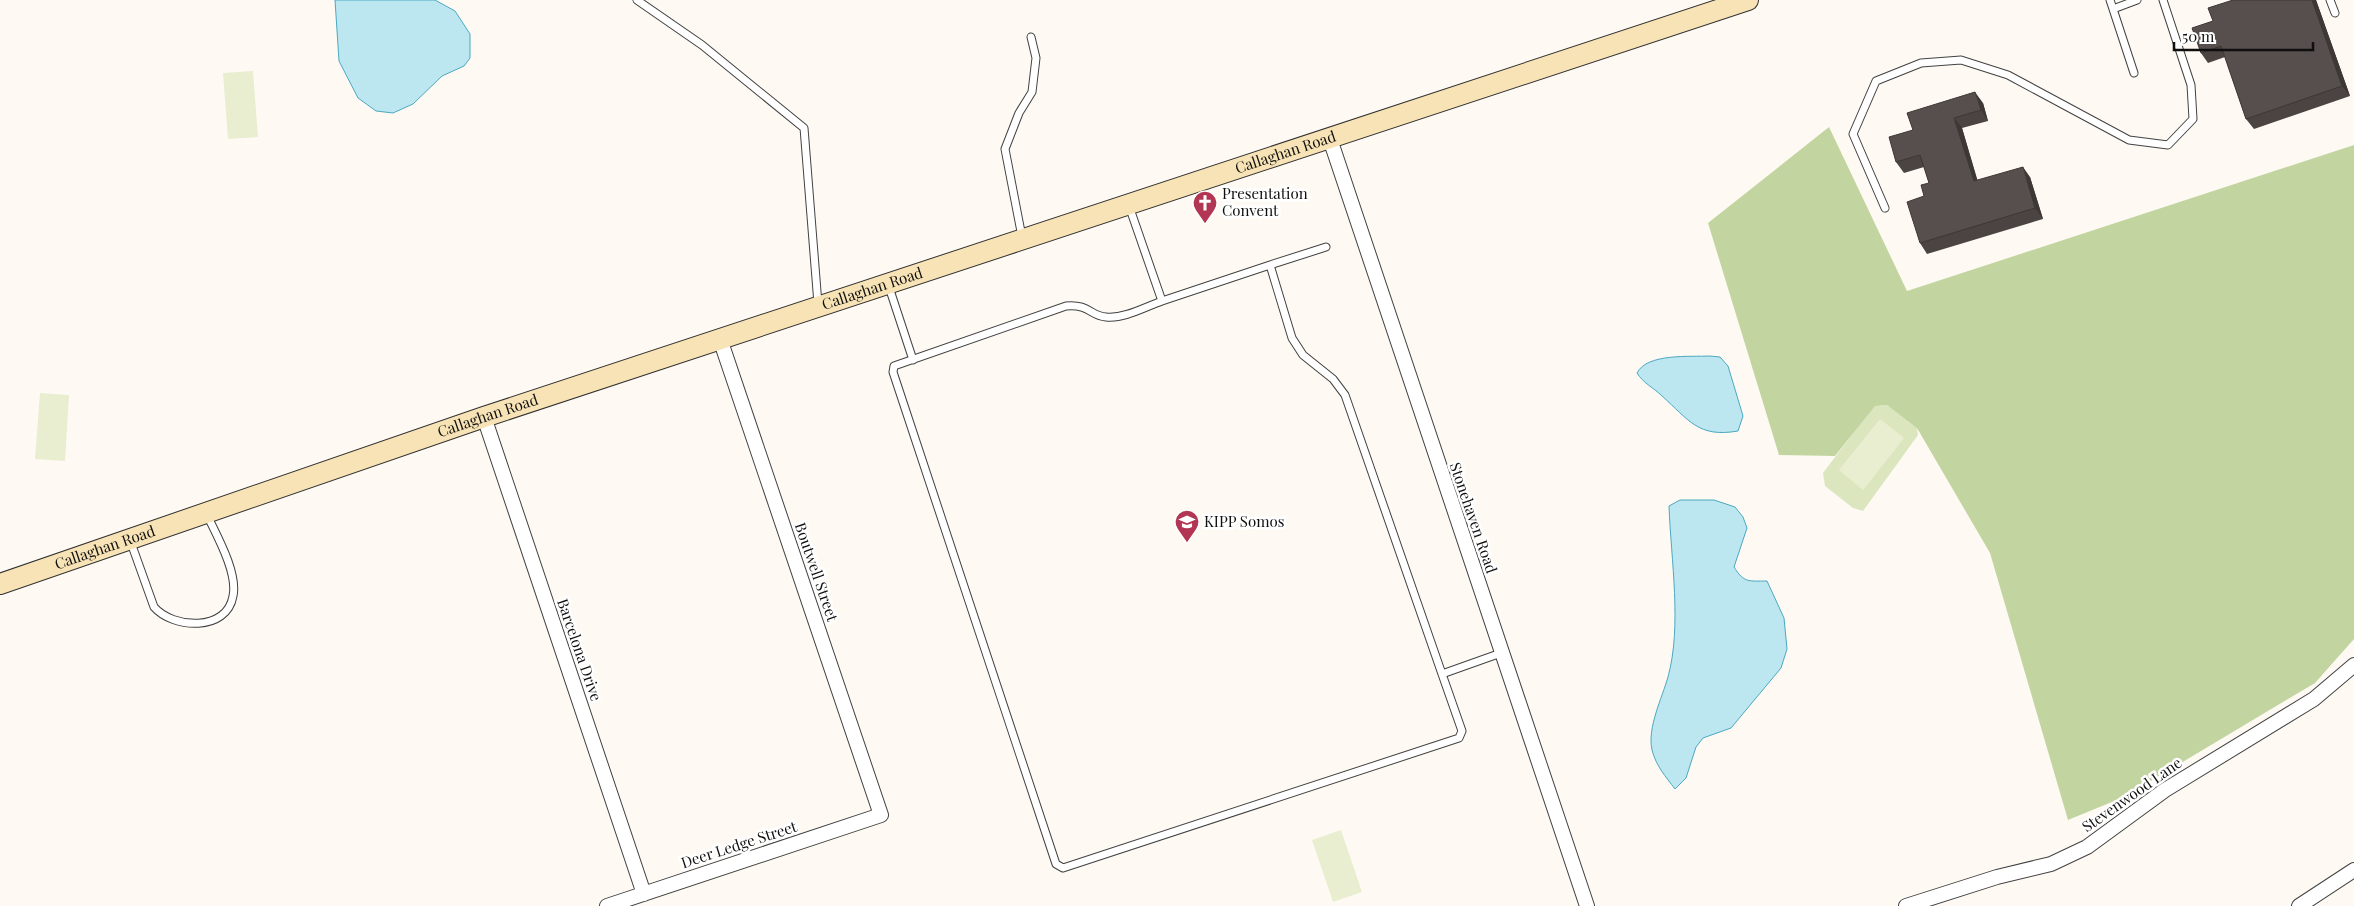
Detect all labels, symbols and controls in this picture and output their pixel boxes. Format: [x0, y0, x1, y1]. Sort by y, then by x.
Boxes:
scale bar [2174, 20, 2313, 52]
text: 50 m [2182, 26, 2215, 46]
street label: Callaghan Road [1232, 126, 1338, 178]
place label: Presentation Convent [1222, 183, 1308, 220]
church icon: Presentation Convent [1192, 190, 1218, 224]
street label: Callaghan Road [819, 262, 925, 314]
street label: Callaghan Road [435, 389, 541, 441]
street label: Stonehaven Road [1446, 460, 1502, 576]
school or university icon: KIPP Somos [1174, 509, 1200, 543]
place label: KIPP Somos [1204, 511, 1284, 531]
street label: Callaghan Road [52, 520, 158, 573]
street label: Boutwell Street [791, 520, 843, 624]
street label: Barcelona Drive [553, 596, 607, 704]
street label: Stevenwood Lane [2077, 752, 2185, 836]
street label: Deer Ledge Street [678, 816, 800, 872]

